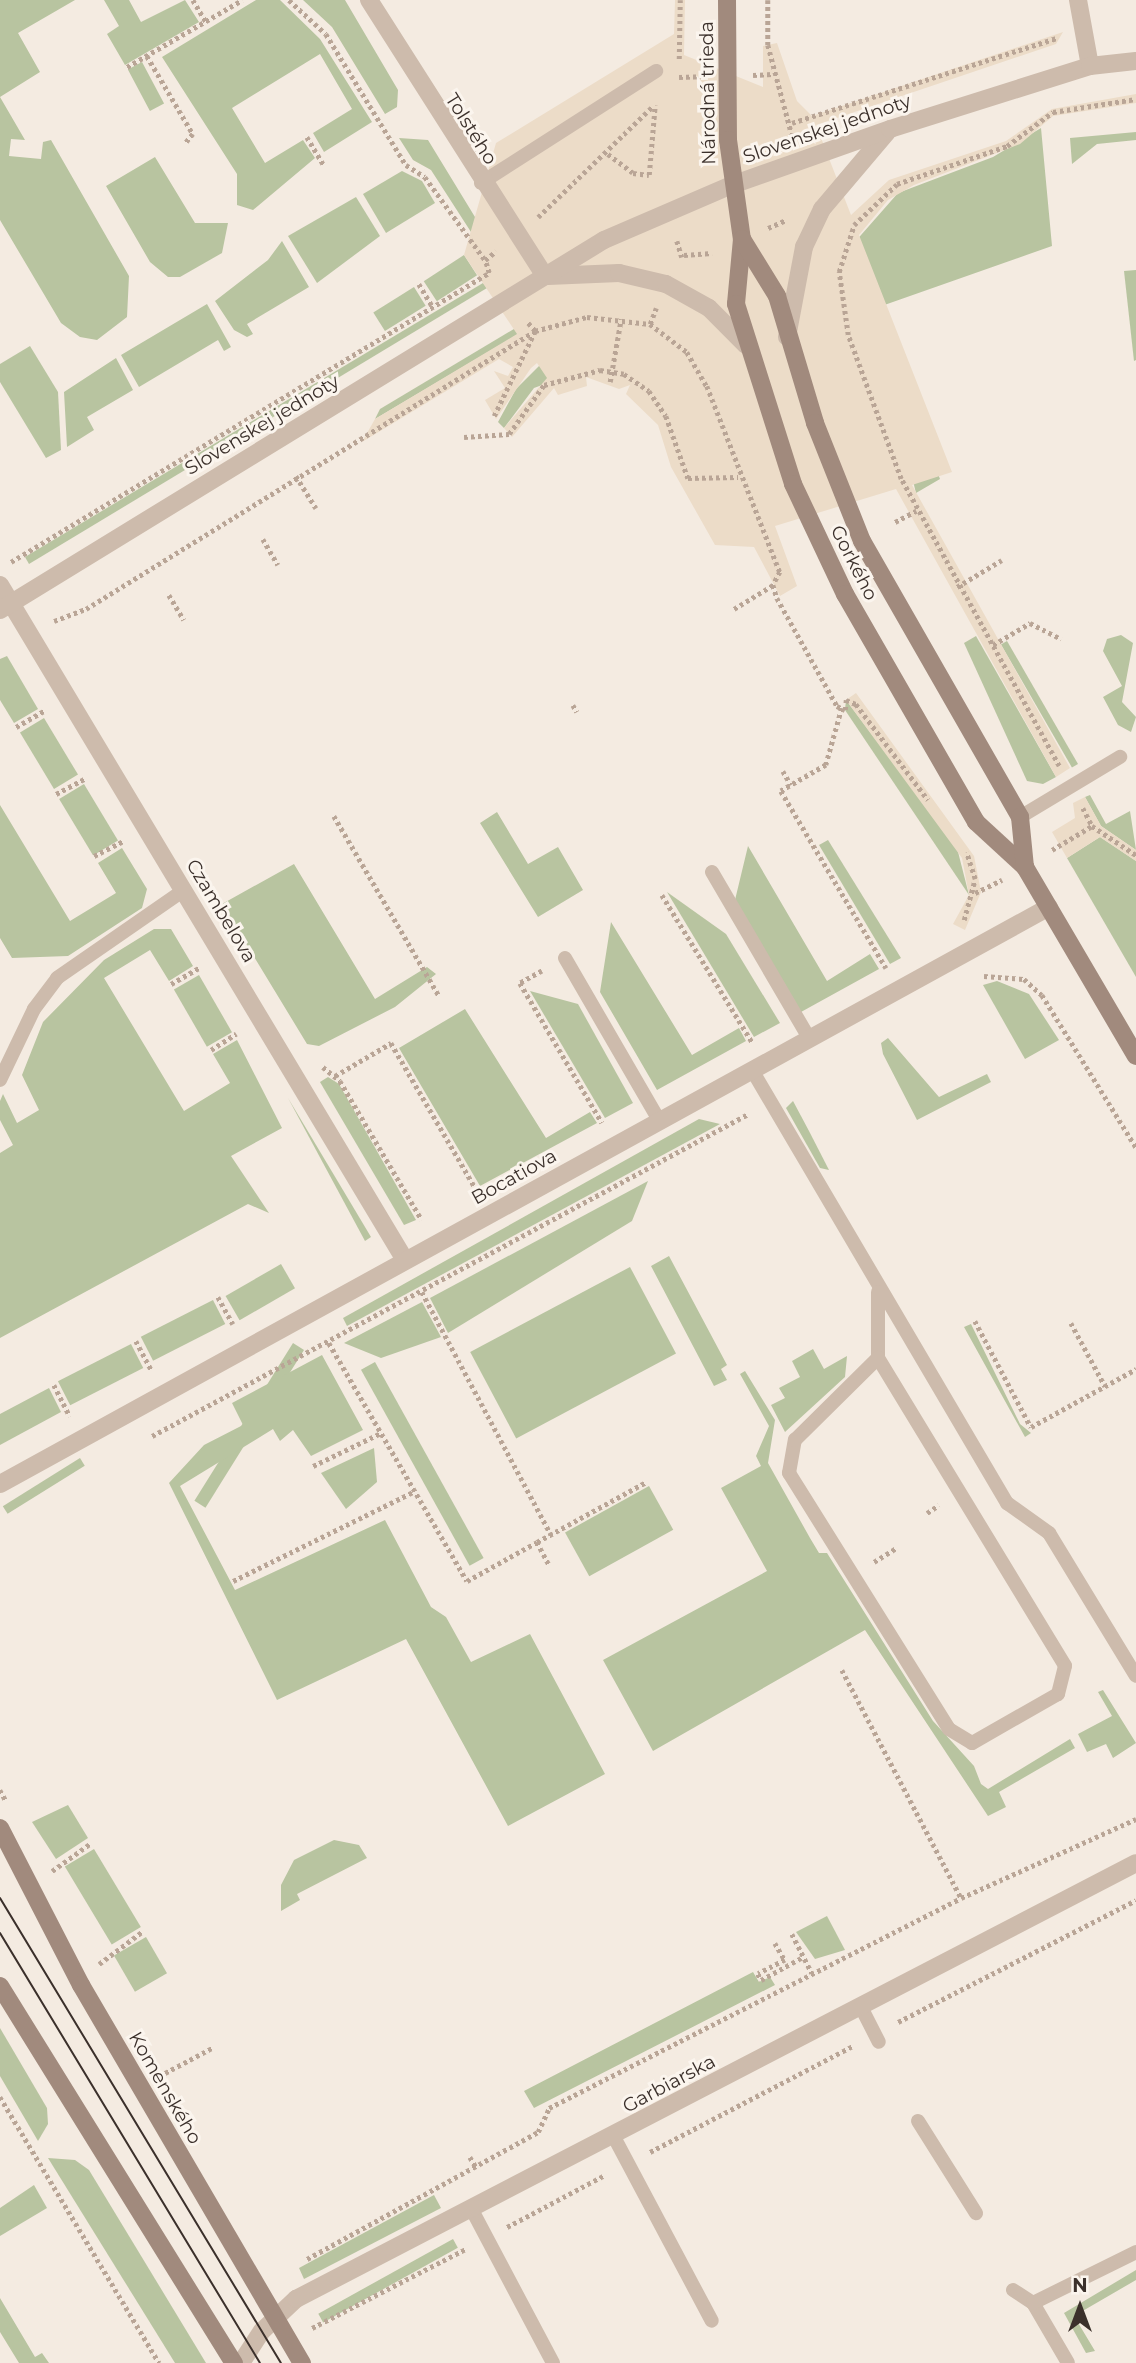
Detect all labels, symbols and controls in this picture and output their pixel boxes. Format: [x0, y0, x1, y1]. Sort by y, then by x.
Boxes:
street label: Národná trieda [695, 21, 721, 165]
street label: Tolstého [440, 89, 502, 169]
street label: Slovenskej jednoty [740, 90, 914, 168]
street label: Slovenskej jednoty [181, 370, 343, 480]
street label: Gorkého [825, 522, 883, 604]
street label: Czambelova [181, 855, 261, 967]
street label: Bocatiova [467, 1144, 561, 1210]
street label: Komenského [124, 2028, 206, 2148]
street label: Garbiarska [619, 2050, 719, 2118]
north arrow [1045, 2272, 1115, 2342]
text: N [1072, 2274, 1088, 2297]

